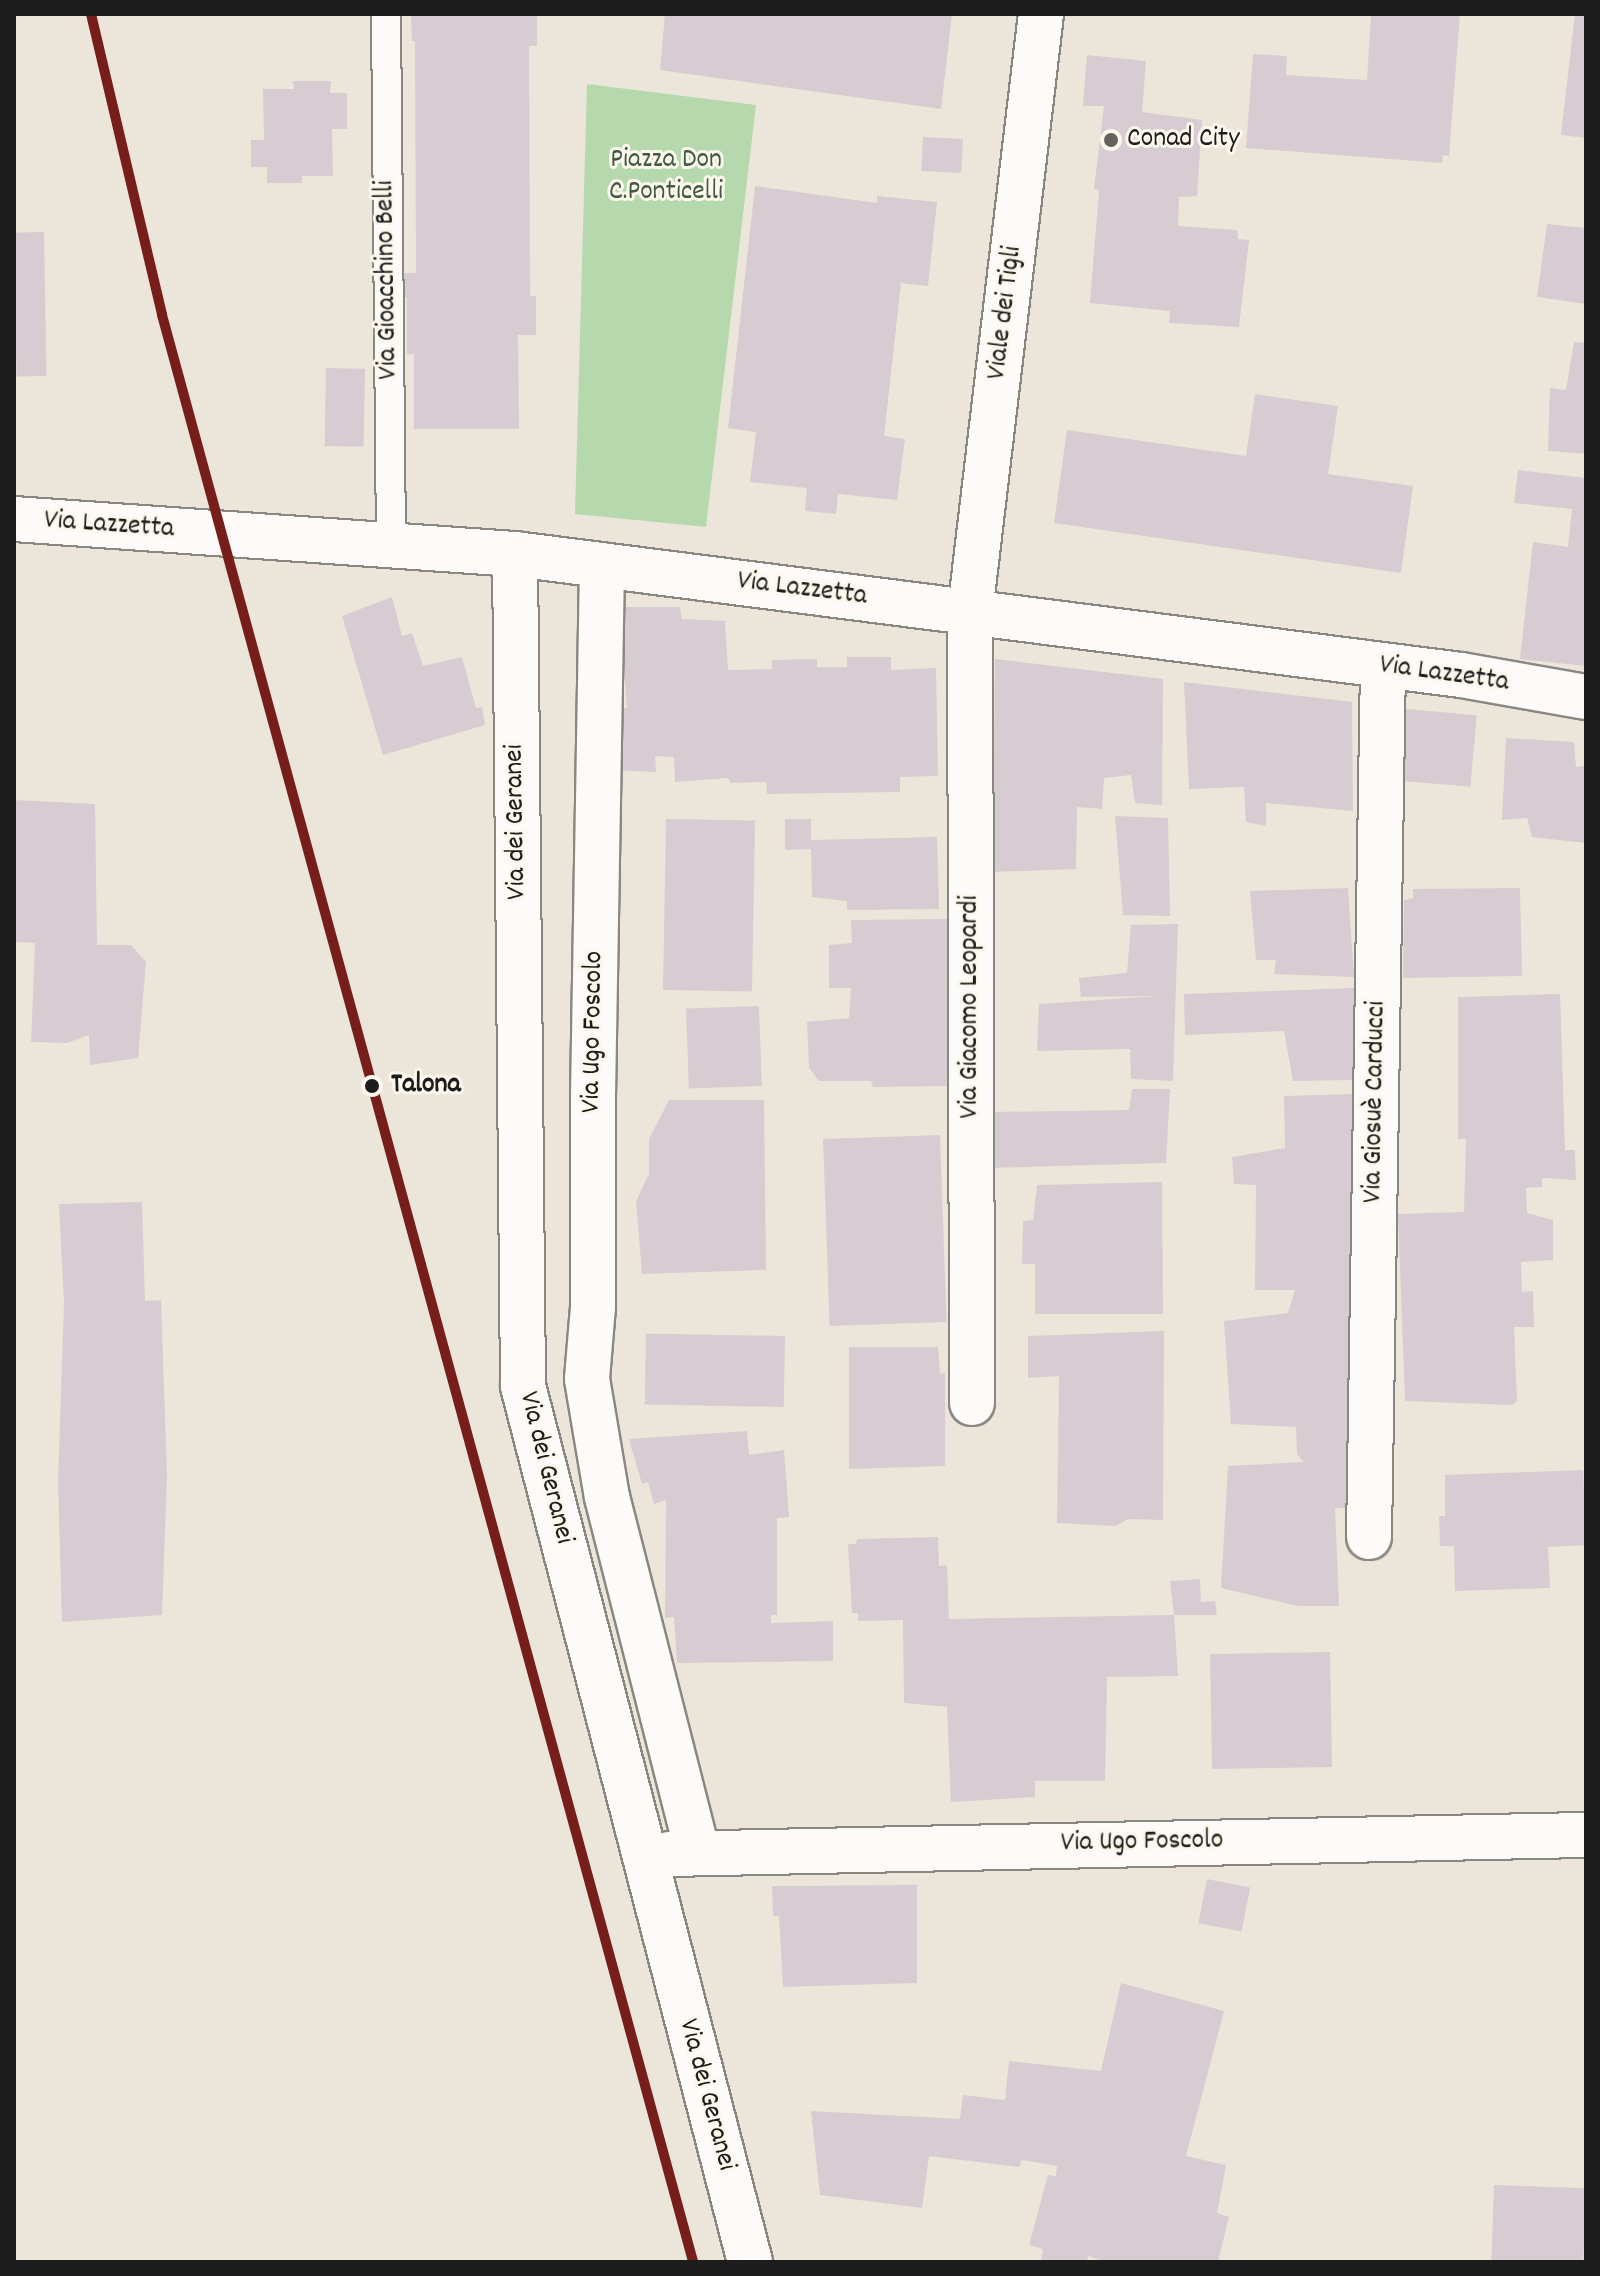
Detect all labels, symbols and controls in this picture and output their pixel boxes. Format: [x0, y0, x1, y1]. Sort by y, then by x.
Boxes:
place label: Conad City [1127, 123, 1240, 157]
marker: Conad City [1102, 131, 1120, 149]
park label: Piazza Don C.Ponticelli [609, 144, 723, 210]
street label: Via Gioacchino Belli [369, 180, 407, 380]
street label: Viale dei Tigli [981, 244, 1031, 382]
street label: Via Lazzetta [43, 505, 175, 547]
street label: Via Lazzetta [735, 565, 869, 615]
street label: Via Lazzetta [1377, 649, 1511, 701]
street label: Via dei Geranei [499, 744, 535, 900]
street label: Via Giacomo Leopardi [954, 895, 988, 1119]
street label: Via Ugo Foscolo [576, 951, 612, 1113]
street label: Via Giosuè Carducci [1357, 1001, 1395, 1203]
place label: Talona [391, 1069, 461, 1103]
marker: Talona [360, 1074, 384, 1098]
street label: Via dei Geranei [510, 1389, 580, 1547]
street label: Via Ugo Foscolo [1061, 1825, 1223, 1861]
street label: Via dei Geranei [670, 2016, 742, 2174]

